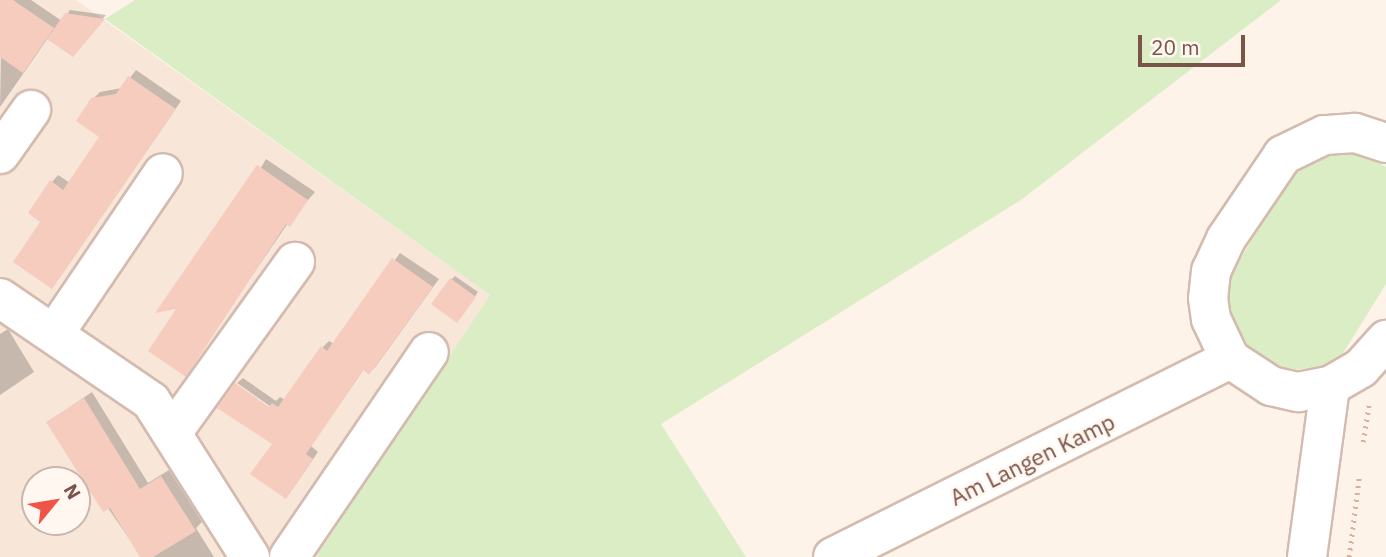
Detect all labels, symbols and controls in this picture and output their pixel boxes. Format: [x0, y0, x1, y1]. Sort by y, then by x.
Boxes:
scale bar [1141, 21, 1248, 65]
text: 20 m [1151, 33, 1200, 61]
street label: Am Langen Kamp [945, 407, 1119, 511]
north arrow [21, 466, 91, 536]
text: N [59, 480, 86, 503]

